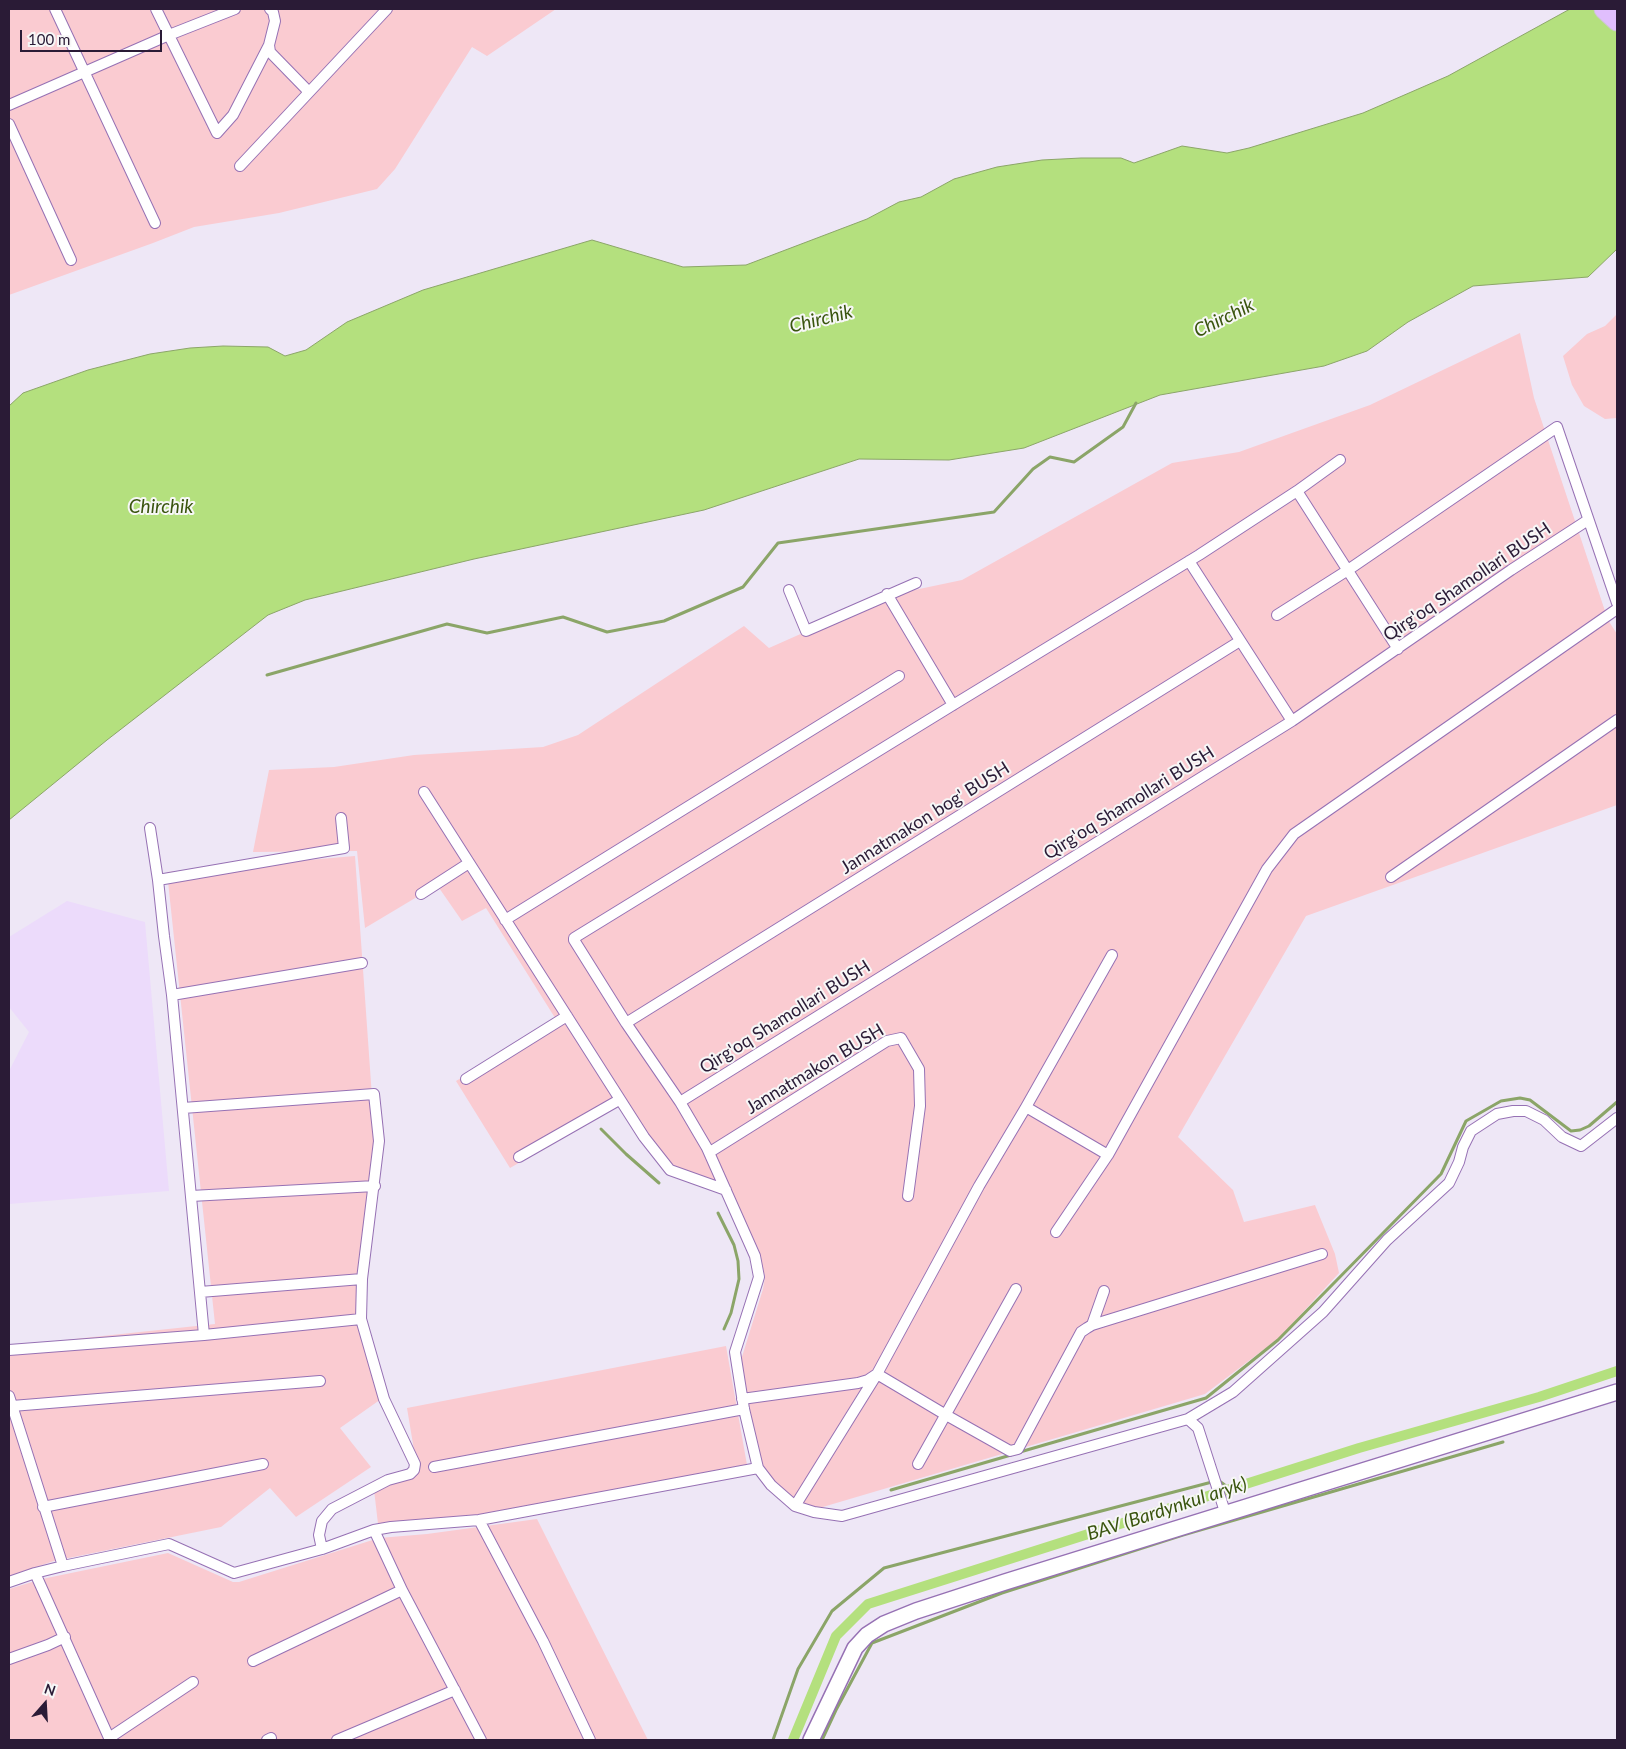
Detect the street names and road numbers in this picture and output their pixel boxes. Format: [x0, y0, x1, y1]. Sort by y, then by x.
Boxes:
street label: Qirg'oq Shamollari BUSH [1379, 518, 1555, 646]
street label: Qirg'oq Shamollari BUSH [1040, 742, 1218, 864]
street label: Jannatmakon bog' BUSH [837, 757, 1013, 879]
street label: Qirg'oq Shamollari BUSH [696, 956, 874, 1078]
street label: Jannatmakon BUSH [742, 1019, 888, 1119]

